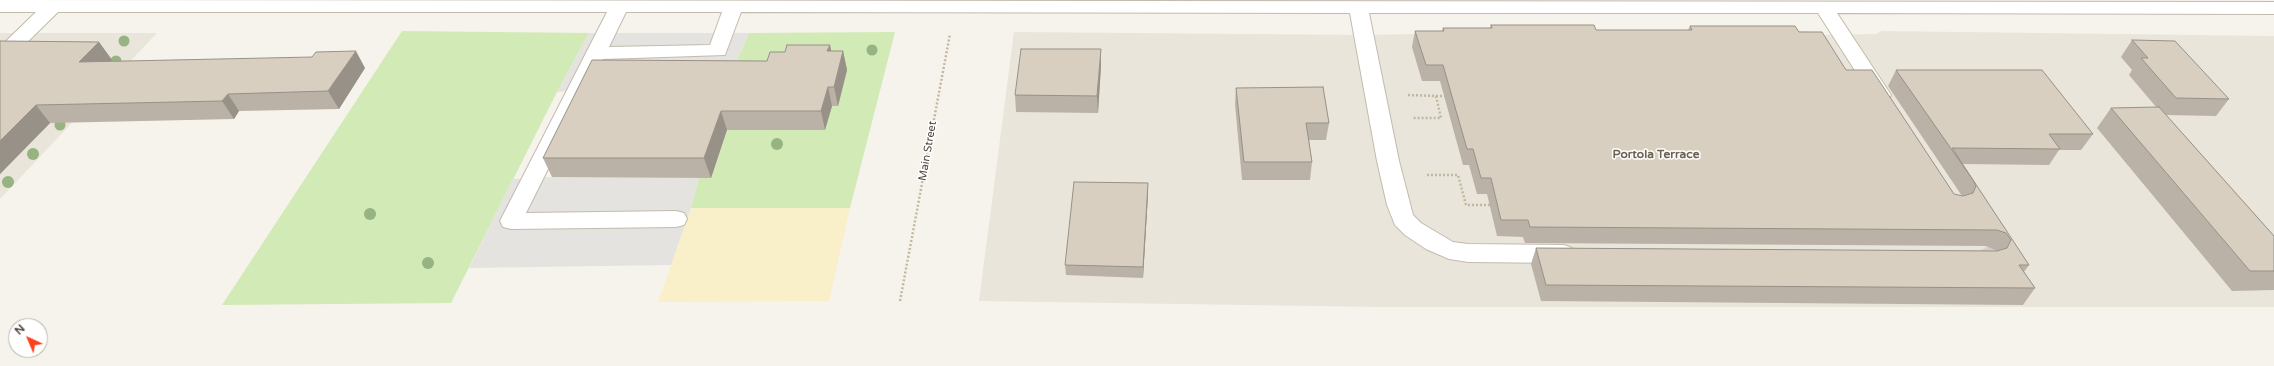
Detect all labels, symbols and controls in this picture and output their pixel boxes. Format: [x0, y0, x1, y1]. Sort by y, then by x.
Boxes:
street label: Main Street [916, 120, 940, 182]
district label: Portola Terrace [1613, 148, 1699, 162]
north arrow [8, 318, 48, 358]
text: N [12, 322, 28, 337]

